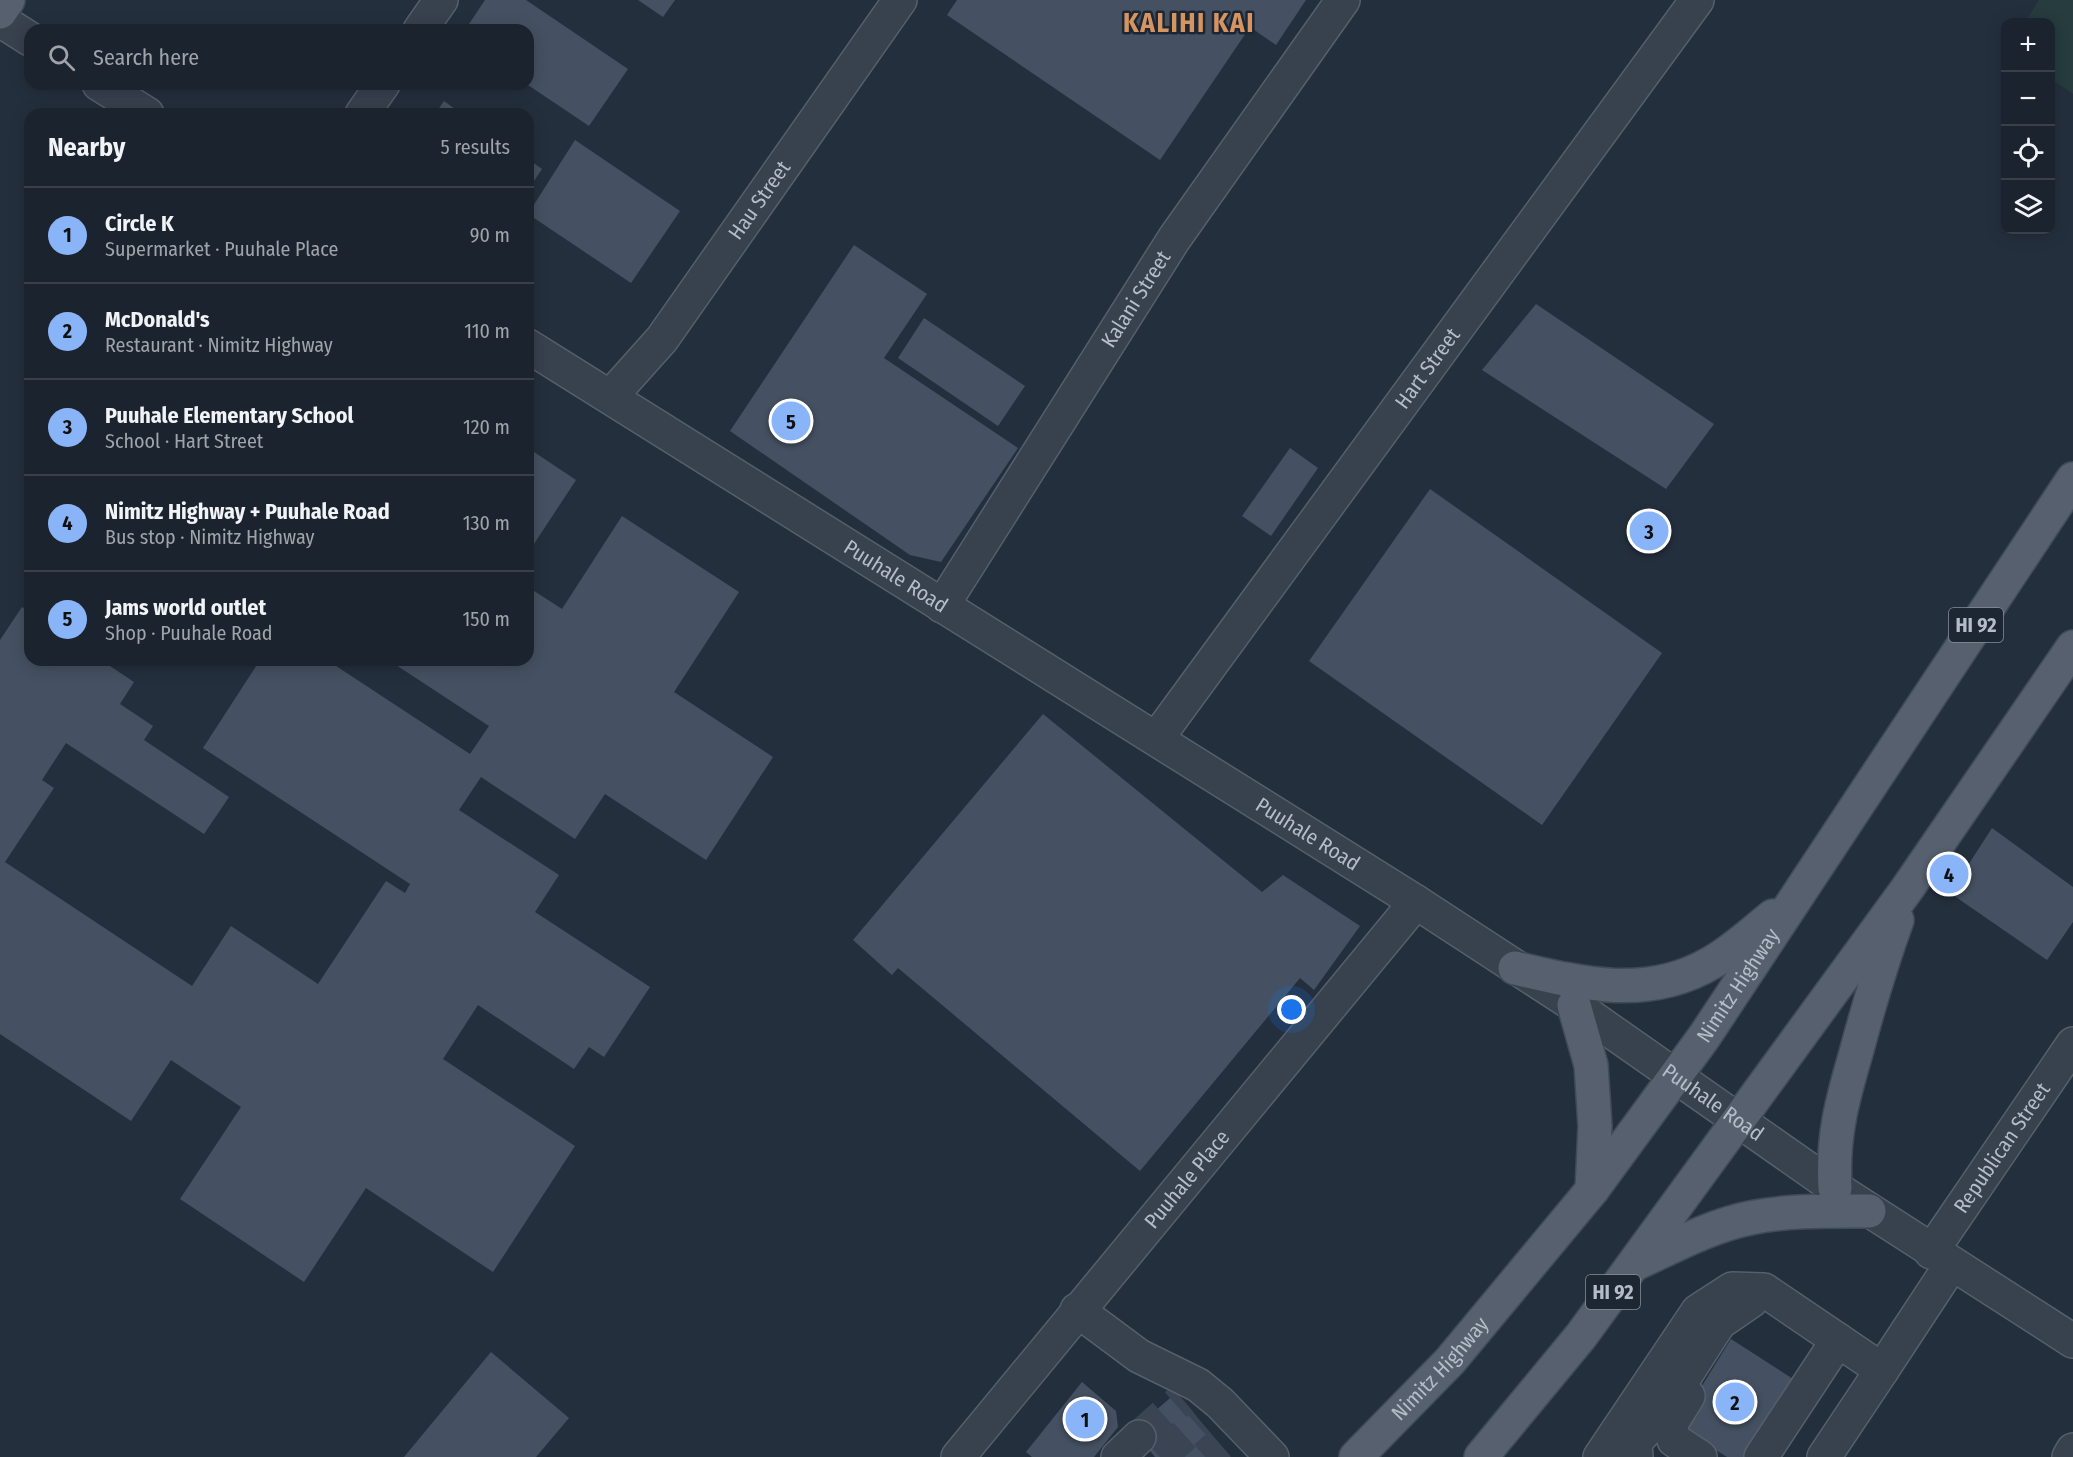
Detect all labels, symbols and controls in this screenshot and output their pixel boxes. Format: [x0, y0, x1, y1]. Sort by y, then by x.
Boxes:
district label: KALIHI KAI [1123, 7, 1255, 39]
map controls [2001, 18, 2055, 234]
button: + [2001, 18, 2055, 72]
search box [24, 24, 534, 90]
icon: search [45, 41, 78, 74]
text: Search here [93, 44, 199, 71]
button: − [2001, 72, 2055, 126]
button: locate [2001, 126, 2055, 180]
text: Nearby [48, 132, 125, 163]
text: 5 results [440, 135, 510, 159]
street label: Hau Street [723, 156, 796, 245]
button: layers [2001, 180, 2055, 234]
text: Circle K [105, 210, 174, 237]
text: 1 [63, 223, 72, 247]
text: 90 m [470, 223, 510, 247]
text: Supermarket · Puuhale Place [105, 237, 338, 261]
street label: Kalani Street [1096, 246, 1176, 353]
text: McDonald's [105, 306, 210, 333]
text: 2 [63, 319, 72, 343]
text: 110 m [464, 319, 510, 343]
street label: Hart Street [1389, 323, 1466, 414]
text: Restaurant · Nimitz Highway [105, 333, 333, 357]
pin: 5 [772, 398, 810, 444]
text: Puuhale Elementary School [105, 402, 354, 429]
text: 3 [63, 415, 72, 439]
text: 120 m [463, 415, 510, 439]
text: School · Hart Street [105, 429, 263, 453]
text: Nimitz Highway + Puuhale Road [105, 498, 390, 525]
pin: 3 [1630, 508, 1668, 554]
text: 4 [62, 511, 73, 535]
text: 130 m [463, 511, 510, 535]
text: Bus stop · Nimitz Highway [105, 525, 314, 549]
street label: Puuhale Road [839, 534, 953, 619]
text: Jams world outlet [105, 594, 266, 621]
text: 5 [63, 607, 72, 631]
text: 150 m [463, 607, 510, 631]
road number: HI 92 [1949, 608, 2003, 642]
text: Shop · Puuhale Road [105, 621, 273, 645]
street label: Puuhale Road [1251, 792, 1365, 877]
pin: 4 [1930, 852, 1968, 896]
street label: Nimitz Highway [1691, 923, 1786, 1047]
your location [1277, 995, 1306, 1024]
street label: Puuhale Road [1657, 1058, 1769, 1147]
street label: Republican Street [1948, 1078, 2056, 1218]
street label: Puuhale Place [1139, 1125, 1235, 1234]
road number: HI 92 [1586, 1275, 1640, 1309]
street label: Nimitz Highway [1386, 1311, 1494, 1426]
pin: 2 [1716, 1380, 1754, 1424]
pin: 1 [1066, 1396, 1104, 1442]

